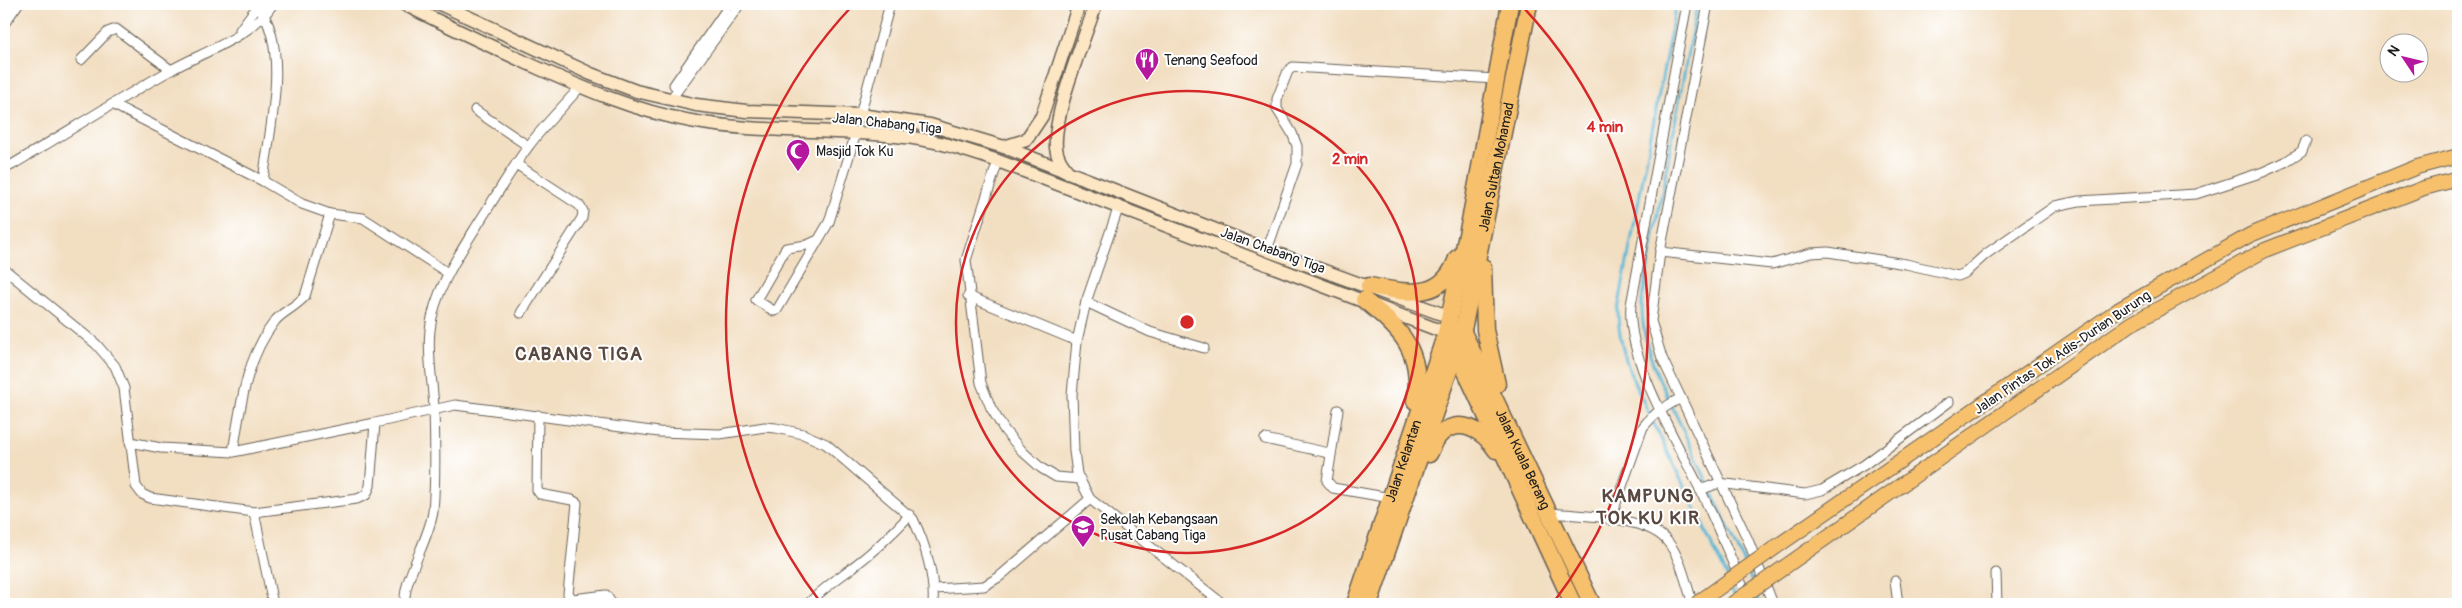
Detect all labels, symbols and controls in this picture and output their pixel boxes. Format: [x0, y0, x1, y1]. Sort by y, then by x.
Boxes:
north arrow [2380, 32, 2430, 82]
text: N [2384, 42, 2403, 60]
restaurant icon: Tenang Seafood [1134, 47, 1160, 81]
place label: Tenang Seafood [1164, 52, 1258, 69]
street label: Jalan Sultan Mohamad [1475, 101, 1518, 233]
street label: Jalan Chabang Tiga [831, 109, 943, 138]
text: 4 min [1587, 118, 1624, 137]
mosque icon: Masjid Tok Ku [785, 138, 811, 172]
place label: Masjid Tok Ku [816, 143, 893, 160]
text: 2 min [1332, 150, 1368, 169]
street label: Jalan Chabang Tiga [1218, 224, 1327, 277]
street label: Jalan Pintas Tok Adis-Durian Burung [1971, 287, 2154, 418]
centre of rings [1178, 313, 1196, 331]
district label: CABANG TIGA [515, 342, 643, 366]
street label: Jalan Kuala Berang [1492, 406, 1554, 512]
street label: Jalan Kelantan [1382, 418, 1425, 504]
district label: KAMPUNG TOK KU KIR [1595, 484, 1700, 530]
place label: Sekolah Kebangsaan Pusat Cabang Tiga [1100, 511, 1218, 544]
school or university icon: Sekolah Kebangsaan Pusat Cabang Tiga [1070, 514, 1096, 548]

